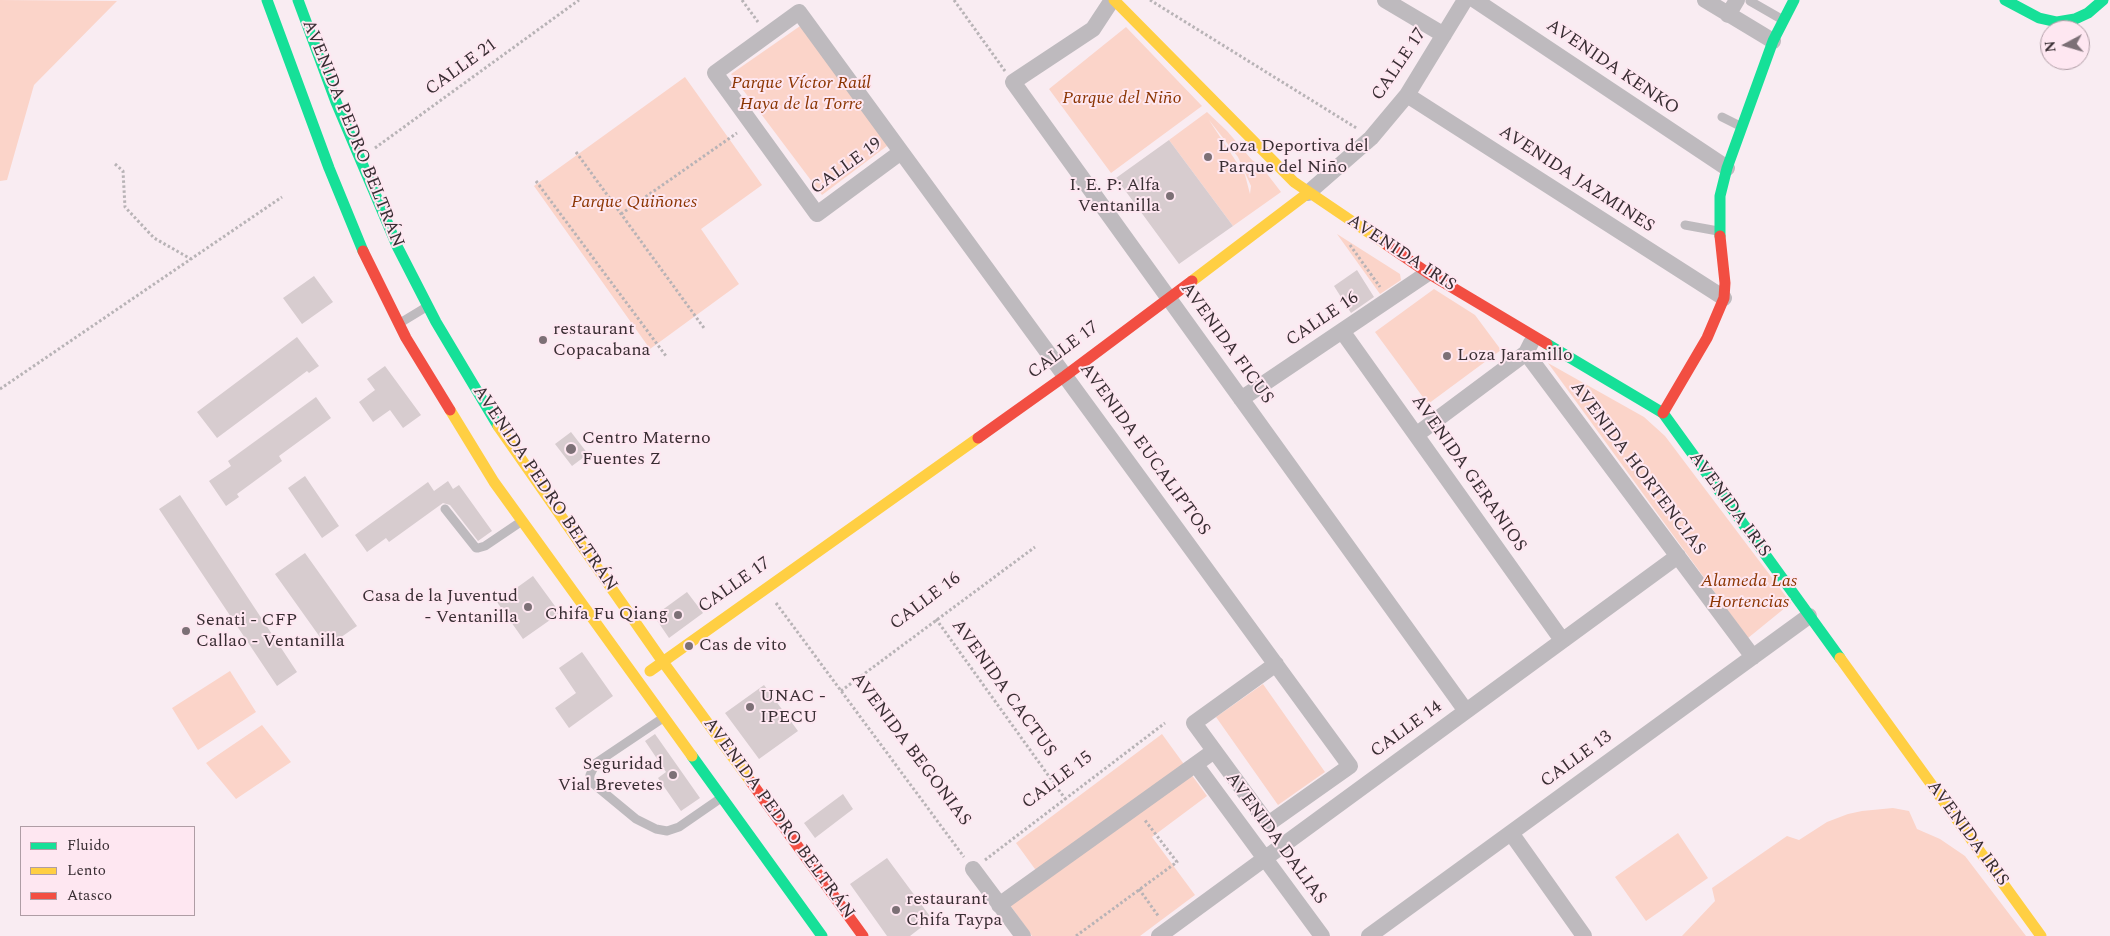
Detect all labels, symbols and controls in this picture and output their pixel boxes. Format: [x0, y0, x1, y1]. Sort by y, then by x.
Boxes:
street label: AVENIDA KENKO [1542, 16, 1682, 120]
street label: AVENIDA PEDRO BELTRÁN [296, 17, 408, 251]
north arrow [2040, 20, 2090, 70]
street label: CALLE 17 [1368, 25, 1432, 105]
street label: CALLE 21 [422, 35, 502, 101]
text: N [2040, 40, 2062, 53]
park label: Parque Víctor Raúl Haya de la Torre [731, 73, 871, 116]
park label: Parque del Niño [1062, 88, 1182, 110]
street label: AVENIDA JAZMINES [1494, 122, 1658, 238]
street label: CALLE 19 [807, 134, 887, 200]
place label: Loza Deportiva del Parque del Niño [1218, 136, 1369, 178]
marker: Loza Deportiva del Parque del Niño [1202, 151, 1214, 163]
place label: I. E. P: Alfa Ventanilla [1069, 175, 1160, 218]
marker: I. E. P: Alfa Ventanilla [1164, 190, 1176, 202]
park label: Parque Quiñones [571, 192, 697, 214]
street label: AVENIDA IRIS [1343, 211, 1459, 297]
street label: AVENIDA FICUS [1175, 279, 1277, 409]
street label: CALLE 16 [1283, 288, 1363, 352]
street label: CALLE 17 [1024, 317, 1104, 385]
place label: restaurant Copacabana [553, 319, 650, 362]
marker: restaurant Copacabana [537, 334, 549, 346]
place label: Loza Jaramillo [1457, 345, 1573, 367]
marker: Loza Jaramillo [1441, 350, 1453, 362]
street label: AVENIDA EUCALIPTOS [1074, 360, 1214, 540]
street label: AVENIDA HORTENCIAS [1565, 378, 1709, 560]
street label: AVENIDA PEDRO BELTRÁN [467, 382, 621, 596]
street label: AVENIDA GERANIOS [1406, 392, 1530, 556]
place label: Centro Materno Fuentes Z [582, 428, 711, 470]
marker: Centro Materno Fuentes Z [564, 442, 578, 456]
street label: AVENIDA IRIS [1683, 448, 1775, 562]
street label: CALLE 17 [695, 553, 775, 619]
street label: CALLE 16 [886, 568, 966, 636]
park label: Alameda Las Hortencias [1701, 571, 1797, 614]
place label: Casa de la Juventud - Ventanilla [362, 586, 518, 628]
marker: Casa de la Juventud - Ventanilla [522, 601, 534, 613]
place label: Chifa Fu Qiang [545, 604, 668, 626]
marker: Chifa Fu Qiang [672, 609, 684, 621]
place label: Senati - CFP Callao - Ventanilla [196, 610, 345, 652]
street label: AVENIDA CACTUS [946, 616, 1060, 762]
marker: Senati - CFP Callao - Ventanilla [180, 625, 192, 637]
place label: Cas de vito [699, 635, 787, 657]
marker: Cas de vito [683, 640, 695, 652]
street label: AVENIDA BEGONIAS [845, 669, 975, 831]
place label: UNAC - IPECU [760, 686, 826, 729]
street label: CALLE 14 [1367, 697, 1447, 763]
marker: UNAC - IPECU [744, 701, 756, 713]
street label: AVENIDA PEDRO BELTRÁN [698, 714, 858, 924]
street label: CALLE 13 [1537, 727, 1617, 793]
street label: CALLE 15 [1018, 747, 1098, 815]
place label: Seguridad Vial Brevetes [558, 754, 663, 796]
marker: Seguridad Vial Brevetes [667, 769, 679, 781]
street label: AVENIDA DALIAS [1220, 769, 1330, 909]
street label: AVENIDA IRIS [1921, 777, 2013, 891]
legend [20, 826, 195, 916]
text: Fluido [67, 834, 110, 857]
text: Lento [67, 859, 106, 882]
text: Atasco [67, 884, 112, 907]
place label: restaurant Chifa Taypa [906, 889, 1002, 932]
marker: restaurant Chifa Taypa [890, 904, 902, 916]

